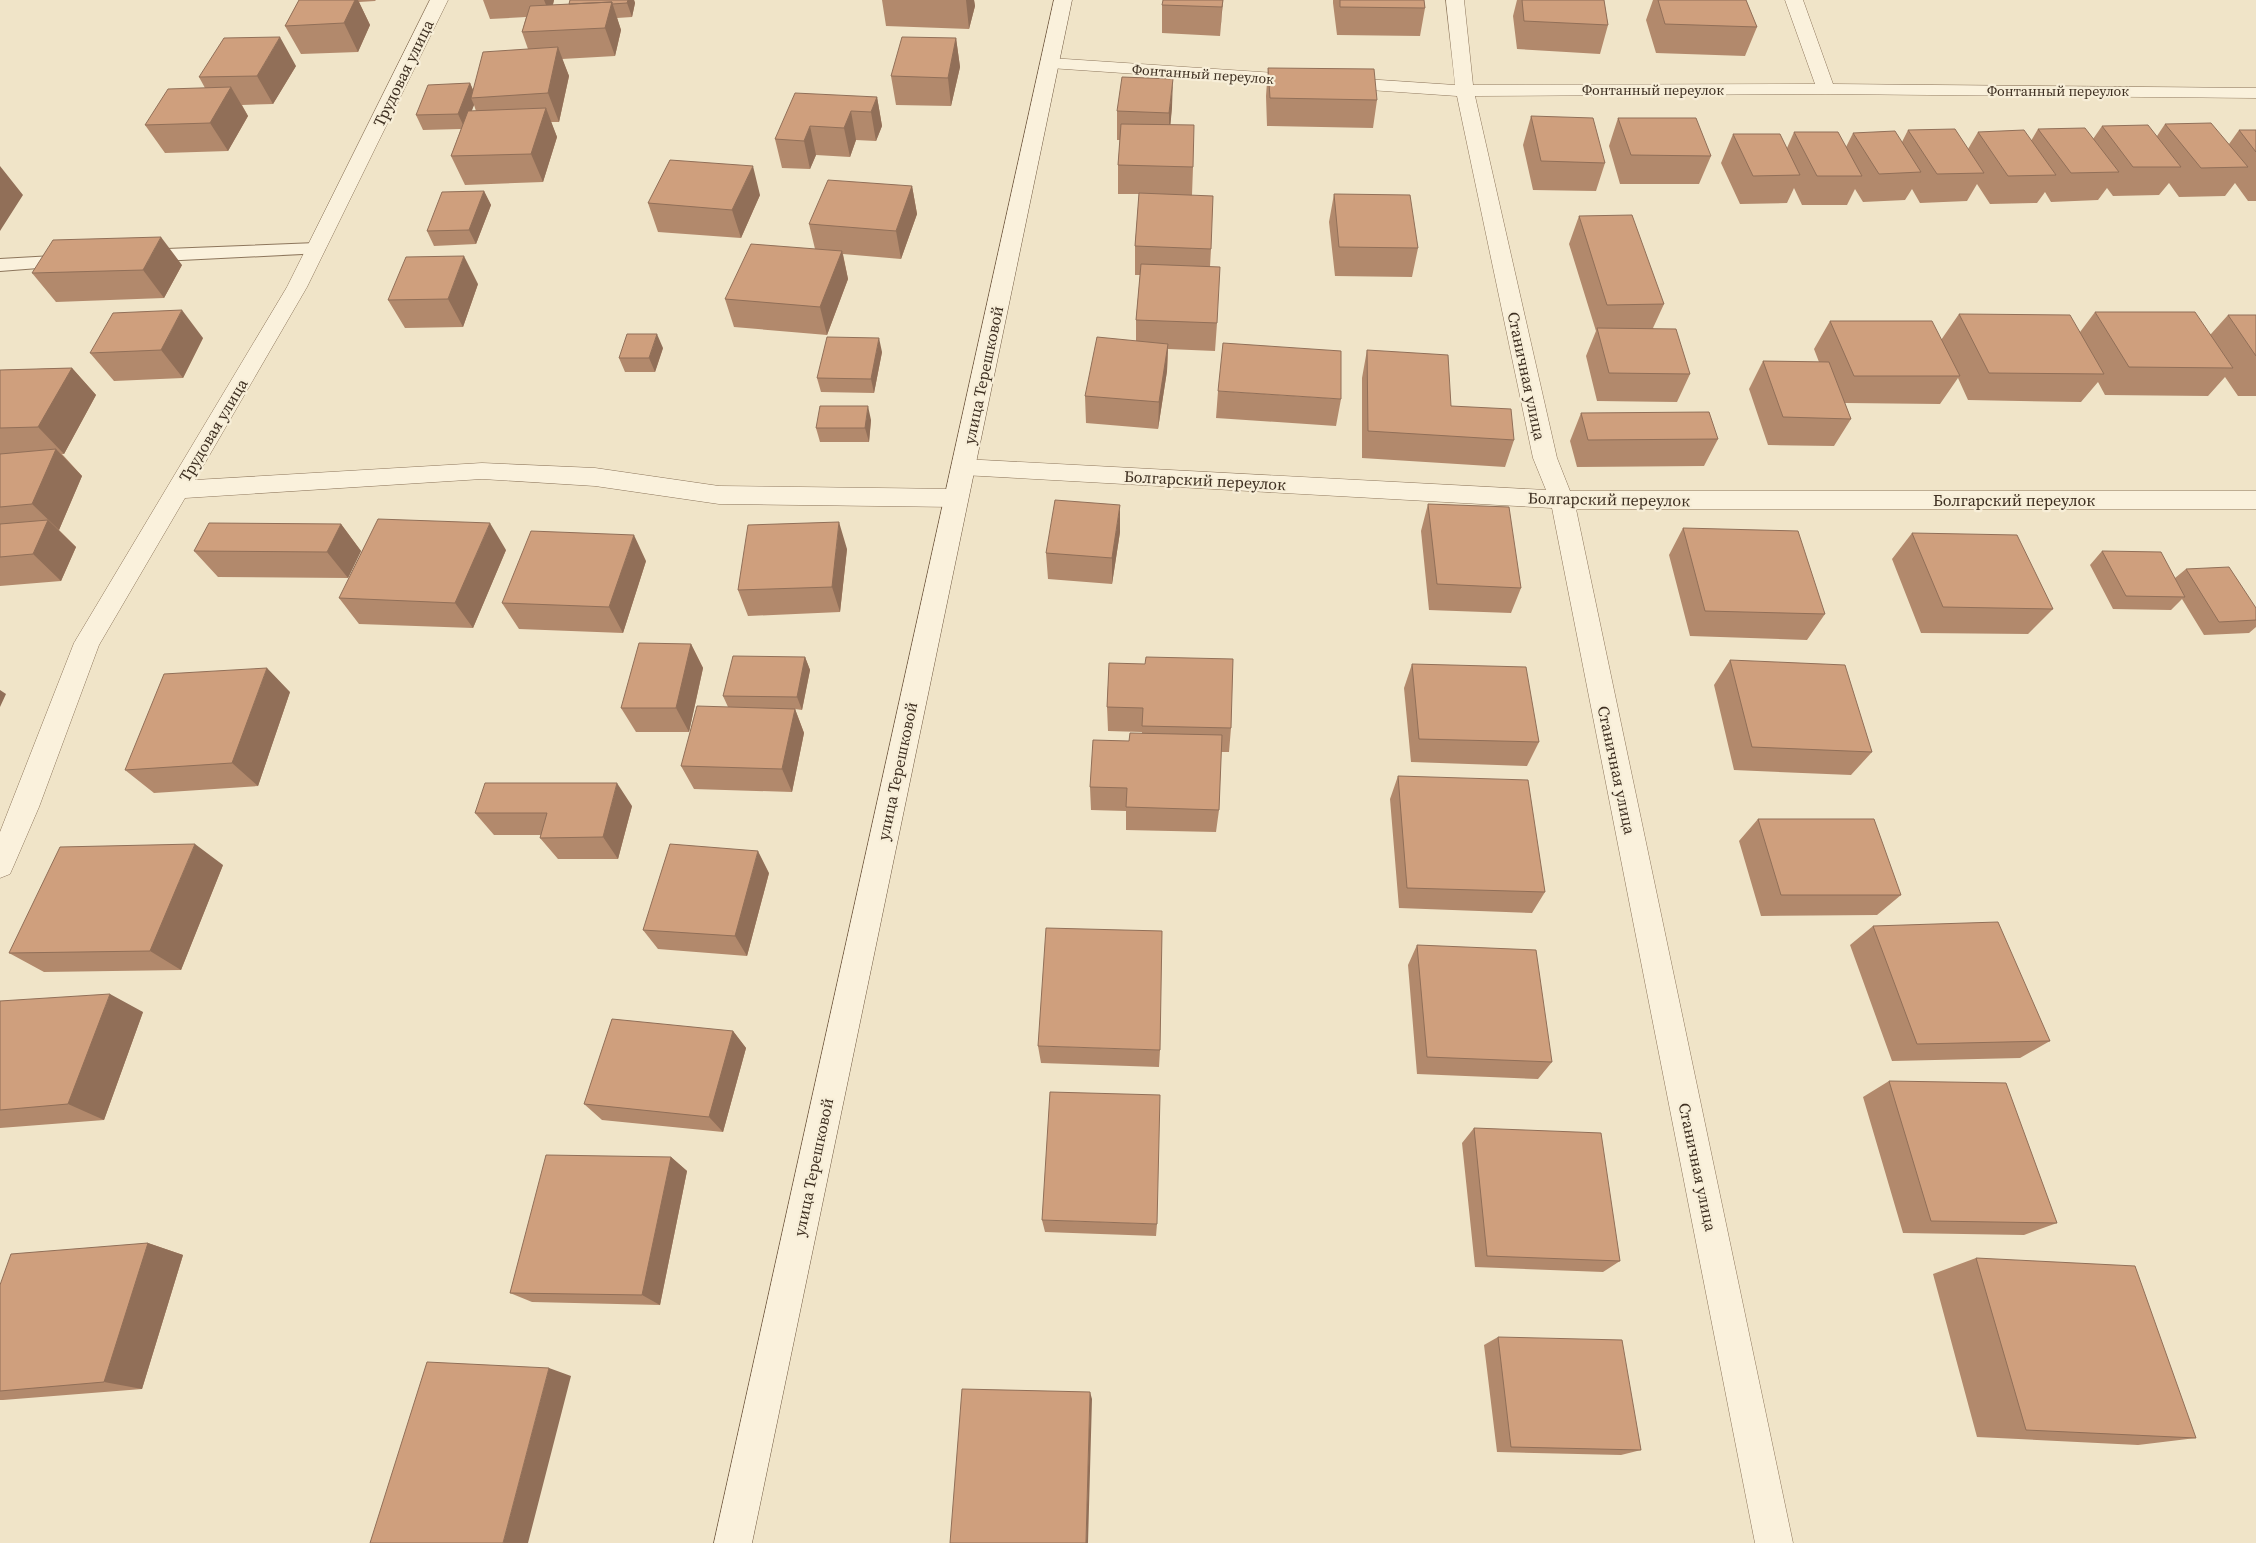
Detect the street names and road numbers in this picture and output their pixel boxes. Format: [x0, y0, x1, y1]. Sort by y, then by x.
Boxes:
street label: Трудовая улица [368, 15, 439, 130]
street label: Фонтанный переулок [1131, 59, 1275, 89]
street label: Фонтанный переулок [1582, 80, 1724, 100]
street label: Фонтанный переулок [1987, 81, 2129, 101]
street label: улица Терешковой [958, 304, 1008, 446]
street label: Станичная улица [1503, 310, 1552, 443]
street label: Трудовая улица [174, 374, 253, 486]
street label: Болгарский переулок [1123, 465, 1287, 495]
street label: Болгарский переулок [1528, 487, 1690, 511]
street label: Болгарский переулок [1933, 489, 2095, 511]
street label: улица Терешковой [872, 700, 922, 842]
street label: Станичная улица [1593, 704, 1642, 837]
street label: улица Терешковой [788, 1096, 838, 1238]
street label: Станичная улица [1674, 1101, 1723, 1234]

